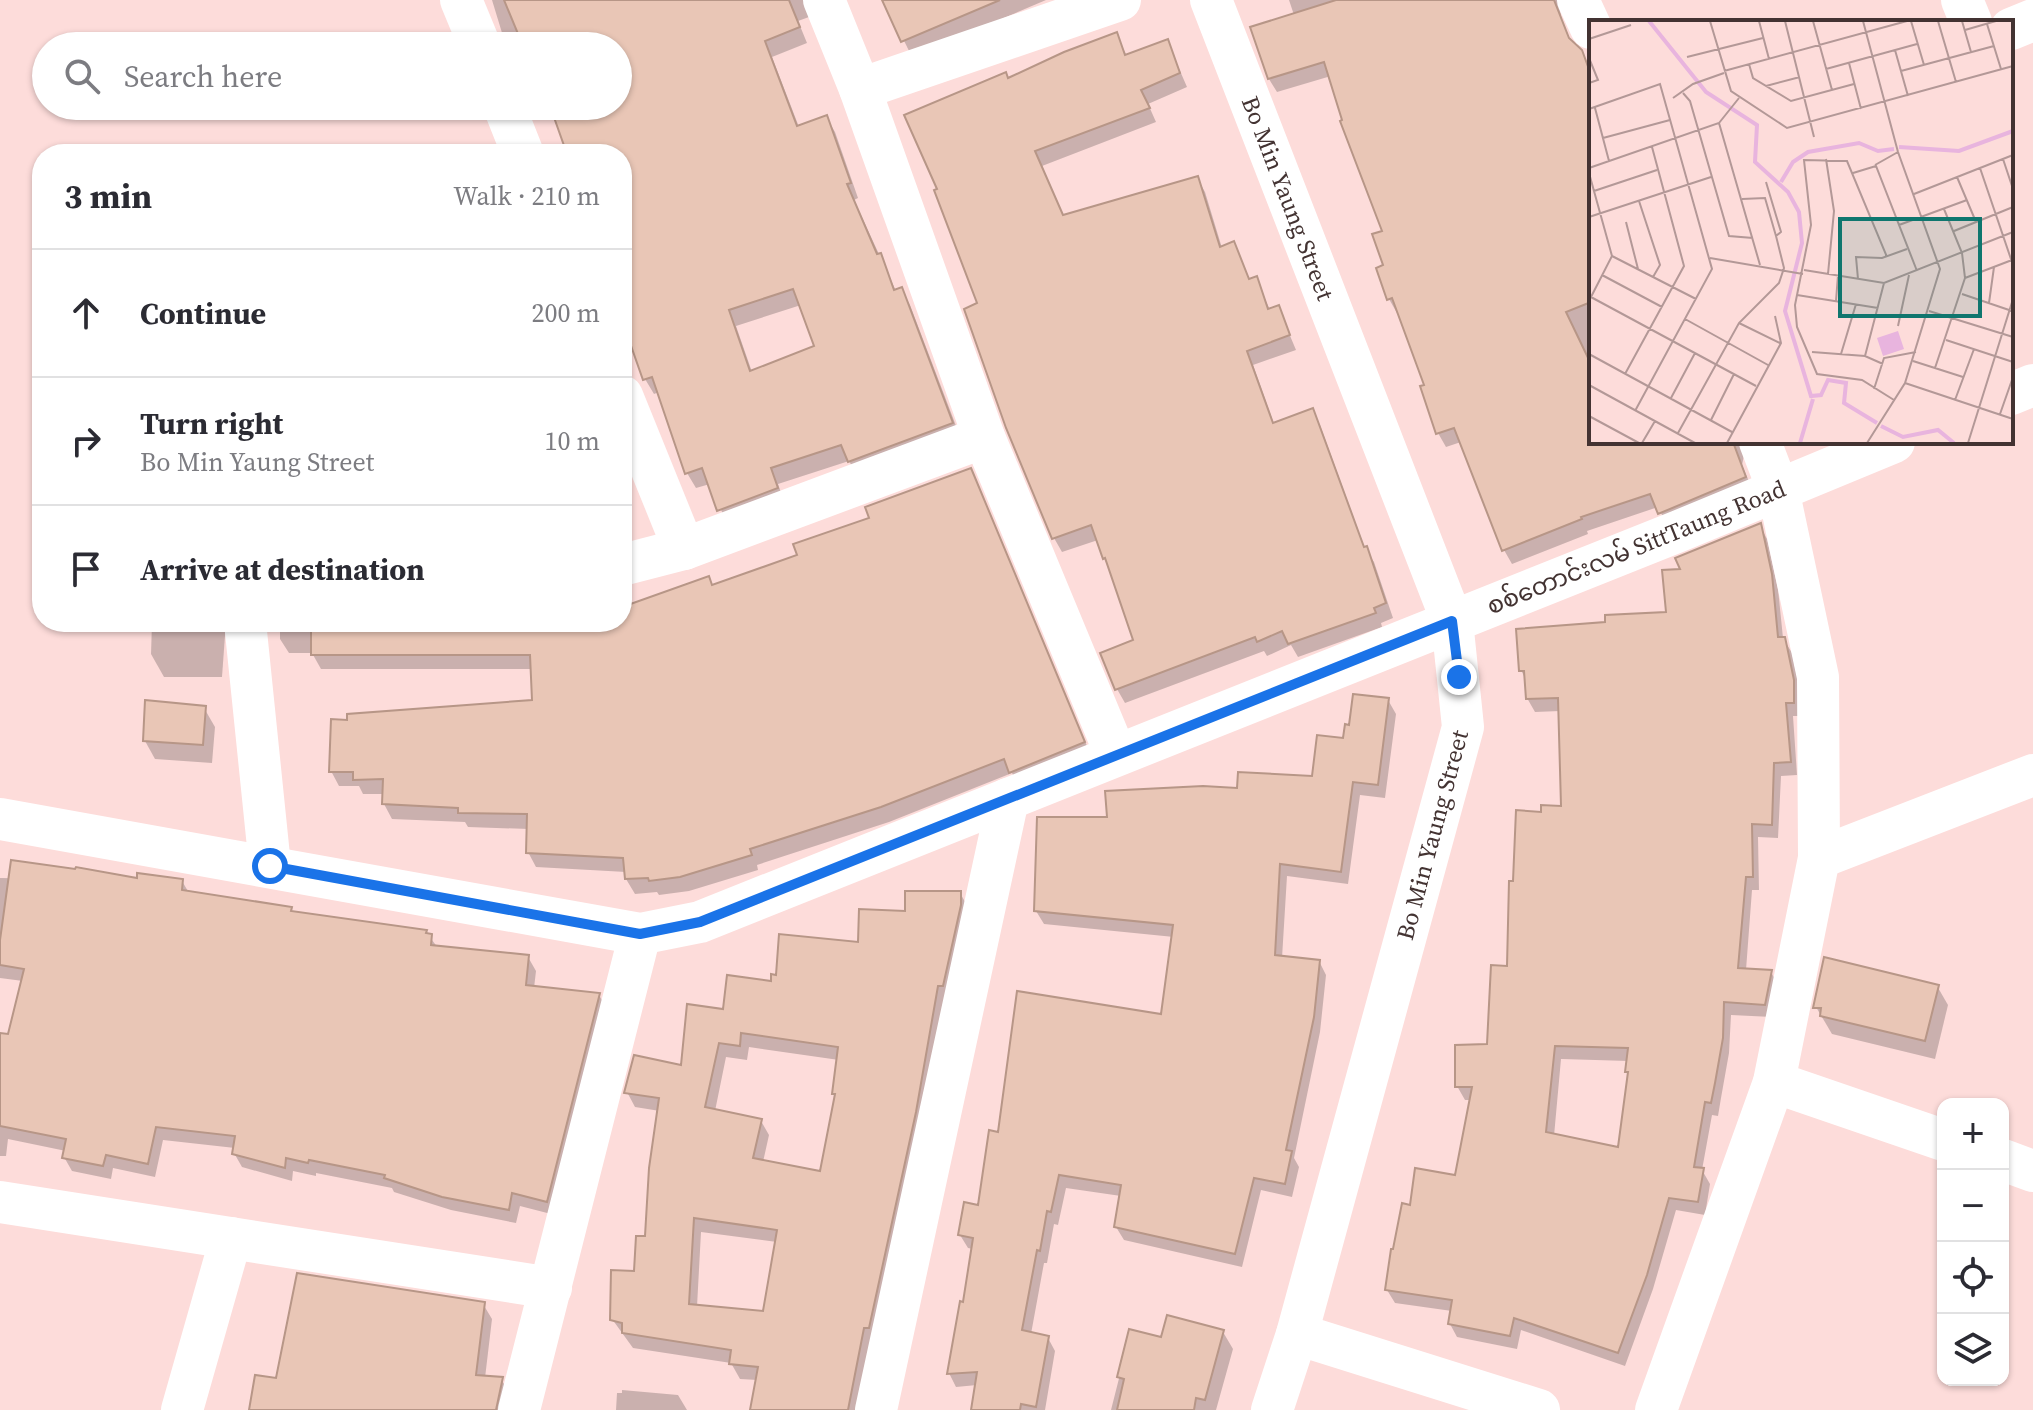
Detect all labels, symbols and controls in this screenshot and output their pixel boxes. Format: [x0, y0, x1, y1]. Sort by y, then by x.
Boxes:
inset map [1589, 20, 2013, 444]
search box [32, 32, 632, 120]
icon: search [60, 54, 104, 98]
text: Search here [124, 56, 282, 97]
street label: Bo Min Yaung Street [1234, 91, 1342, 305]
text: 3 min [64, 173, 152, 219]
text: Walk · 210 m [453, 178, 600, 214]
icon: ahead [64, 291, 108, 335]
text: Continue [140, 293, 266, 334]
text: 200 m [532, 295, 600, 331]
text: Turn right [140, 403, 283, 444]
icon: right [64, 419, 108, 463]
text: 10 m [545, 423, 600, 459]
text: Bo Min Yaung Street [140, 444, 374, 480]
street label: စစ်တောင်းလမ် SittTaung Road [1482, 472, 1791, 622]
icon: arrive [64, 547, 108, 591]
text: Arrive at destination [140, 549, 425, 590]
route end [1441, 659, 1477, 695]
street label: Bo Min Yaung Street [1388, 726, 1476, 944]
route start [252, 848, 288, 884]
map controls [1937, 1098, 2009, 1386]
button: + [1937, 1098, 2009, 1170]
button: − [1937, 1170, 2009, 1242]
button: locate [1937, 1242, 2009, 1314]
button: layers [1937, 1314, 2009, 1386]

